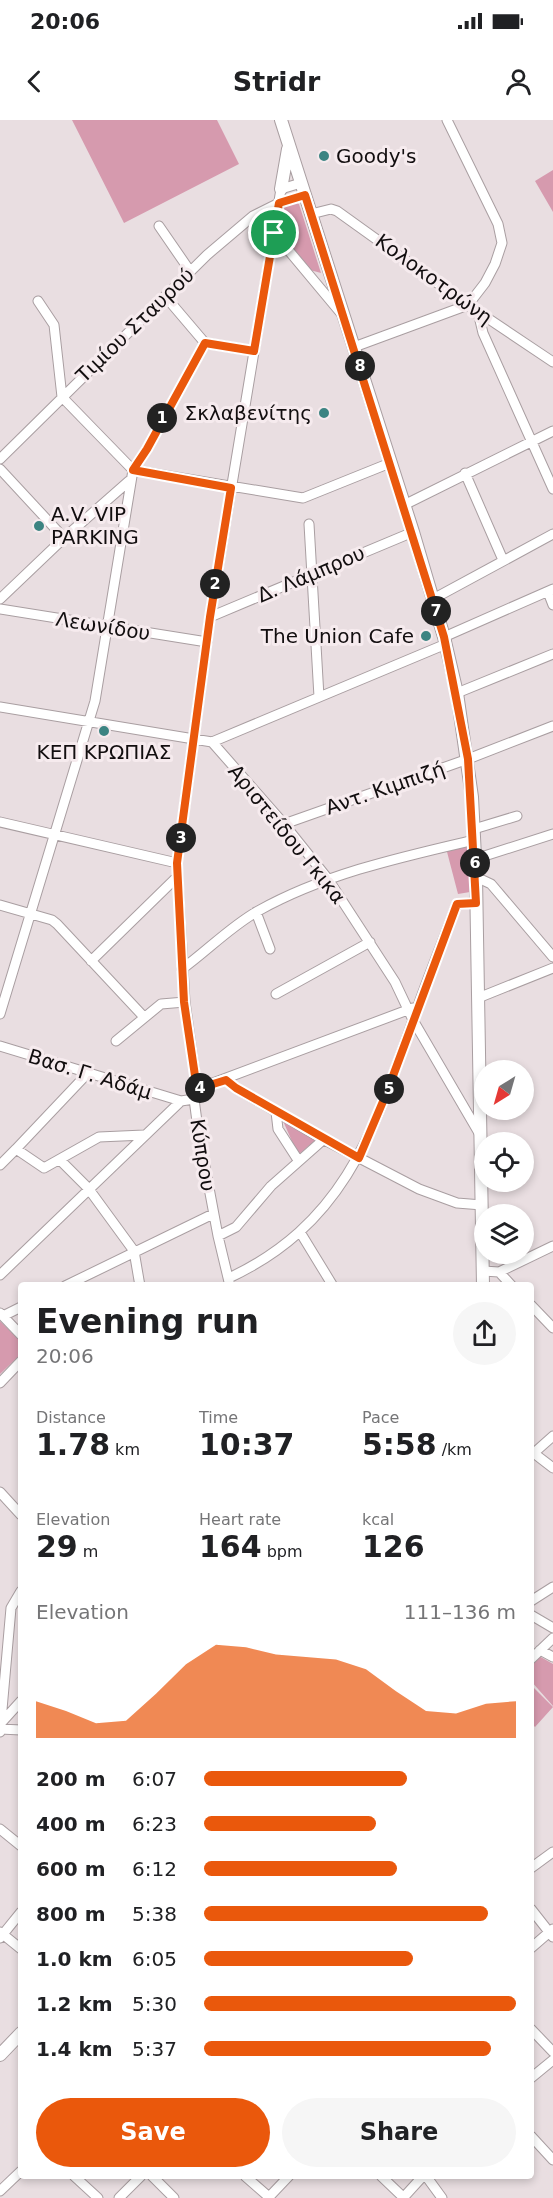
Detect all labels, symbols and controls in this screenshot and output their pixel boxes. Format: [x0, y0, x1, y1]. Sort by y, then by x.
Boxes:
text: 20:06 [30, 9, 100, 34]
icon: back [18, 65, 51, 98]
icon: person [502, 65, 535, 98]
text: Stridr [233, 66, 320, 97]
place label: Goody's [336, 144, 416, 168]
marker: Goody's [317, 149, 331, 163]
pin [248, 207, 299, 258]
icon: arrive [257, 216, 290, 249]
street label: Κολοκοτρώνη [371, 229, 497, 329]
street label: Τιμίου Σταυρού [70, 263, 199, 388]
pin: 8 [345, 351, 375, 381]
text: 8 [354, 356, 366, 375]
place label: Σκλαβενίτης [185, 401, 312, 425]
pin: 1 [147, 403, 177, 433]
marker: Σκλαβενίτης [317, 406, 331, 420]
text: 1 [156, 408, 168, 427]
place label: A.V. VIP PARKING [51, 502, 139, 549]
marker: A.V. VIP PARKING [32, 519, 46, 533]
street label: Δ. Λάμπρου [254, 541, 368, 607]
pin: 2 [200, 569, 230, 599]
text: 2 [209, 574, 221, 593]
pin: 7 [421, 596, 451, 626]
text: 7 [430, 601, 442, 620]
street label: Λεωνίδου [54, 607, 152, 645]
place label: The Union Cafe [260, 624, 414, 648]
marker: The Union Cafe [419, 629, 433, 643]
marker: ΚΕΠ ΚΡΩΠΙΑΣ [97, 724, 111, 738]
place label: ΚΕΠ ΚΡΩΠΙΑΣ [37, 740, 171, 764]
street label: Αντ. Κιμπιζή [322, 756, 448, 820]
street label: Αριστείδου Γκικα [223, 759, 351, 909]
pin: 3 [166, 823, 196, 853]
text: 3 [175, 828, 187, 847]
pin: 6 [460, 848, 490, 878]
text: 6 [469, 853, 481, 872]
street label: Βασ. Γ. Αδάμ [25, 1044, 155, 1104]
north arrow [474, 1060, 534, 1120]
map controls [474, 1060, 534, 1264]
pin: 4 [185, 1073, 215, 1103]
pin: 5 [374, 1074, 404, 1104]
text: 4 [194, 1078, 206, 1097]
text: 5 [383, 1079, 395, 1098]
street label: Κύπρου [185, 1117, 221, 1193]
button: locate [474, 1132, 534, 1192]
button: layers [474, 1204, 534, 1264]
text: Evening run [36, 1302, 259, 1341]
button: share [453, 1302, 516, 1365]
text: 20:06 [36, 1344, 94, 1368]
text: Distance [36, 1408, 106, 1427]
text: Time [199, 1408, 238, 1427]
text: Pace [362, 1408, 399, 1427]
text: 1.78 [36, 1427, 110, 1462]
text: 10:37 [199, 1427, 295, 1462]
text: 5:58 [362, 1427, 437, 1462]
text: km [110, 1440, 140, 1459]
text: /km [437, 1440, 472, 1459]
text: Elevation [36, 1510, 110, 1529]
text: Heart rate [199, 1510, 281, 1529]
text: kcal [362, 1510, 394, 1529]
text: 29 [36, 1529, 78, 1564]
text: 164 [199, 1529, 262, 1564]
text: 126 [362, 1529, 425, 1564]
text: m [78, 1542, 98, 1561]
text: bpm [262, 1542, 303, 1561]
text: Elevation [36, 1600, 129, 1624]
text: 111–136 m [404, 1600, 516, 1624]
text: 200 m [36, 1767, 106, 1791]
text: 6:07 [132, 1767, 177, 1791]
text: 400 m [36, 1812, 106, 1836]
text: 6:23 [132, 1812, 177, 1836]
text: 600 m [36, 1857, 106, 1881]
text: 6:12 [132, 1857, 177, 1881]
text: 800 m [36, 1902, 106, 1926]
text: 5:38 [132, 1902, 177, 1926]
text: 1.0 km [36, 1947, 113, 1971]
text: 6:05 [132, 1947, 177, 1971]
text: 1.2 km [36, 1992, 113, 2016]
text: 5:30 [132, 1992, 177, 2016]
text: 1.4 km [36, 2037, 113, 2061]
text: 5:37 [132, 2037, 177, 2061]
button: Save [36, 2098, 270, 2167]
button: Share [282, 2098, 516, 2167]

